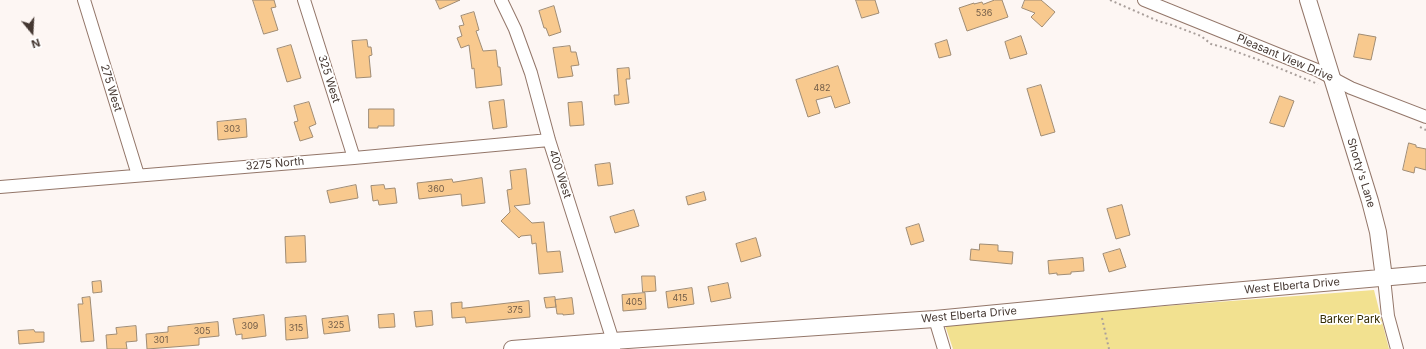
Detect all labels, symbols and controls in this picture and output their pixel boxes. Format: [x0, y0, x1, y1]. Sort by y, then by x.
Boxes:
house number: 536 [976, 8, 992, 18]
north arrow [12, 12, 52, 52]
street label: Pleasant View Drive [1235, 32, 1335, 84]
text: N [30, 35, 42, 51]
street label: 325 West [315, 53, 343, 105]
street label: 275 West [98, 63, 124, 113]
house number: 482 [814, 83, 830, 93]
house number: 303 [224, 124, 240, 134]
street label: Shorty's Lane [1344, 137, 1378, 209]
street label: 400 West [546, 148, 574, 200]
street label: 3275 North [245, 155, 305, 173]
house number: 360 [428, 184, 444, 194]
street label: West Elberta Drive [1244, 275, 1340, 297]
house number: 415 [673, 293, 687, 303]
house number: 405 [626, 297, 642, 307]
street label: West Elberta Drive [921, 304, 1017, 326]
house number: 375 [507, 305, 523, 315]
park label: Barker Park [1320, 313, 1380, 327]
house number: 325 [328, 320, 344, 330]
house number: 309 [242, 321, 258, 331]
house number: 315 [289, 323, 303, 333]
house number: 305 [194, 326, 210, 336]
house number: 301 [154, 335, 168, 345]

